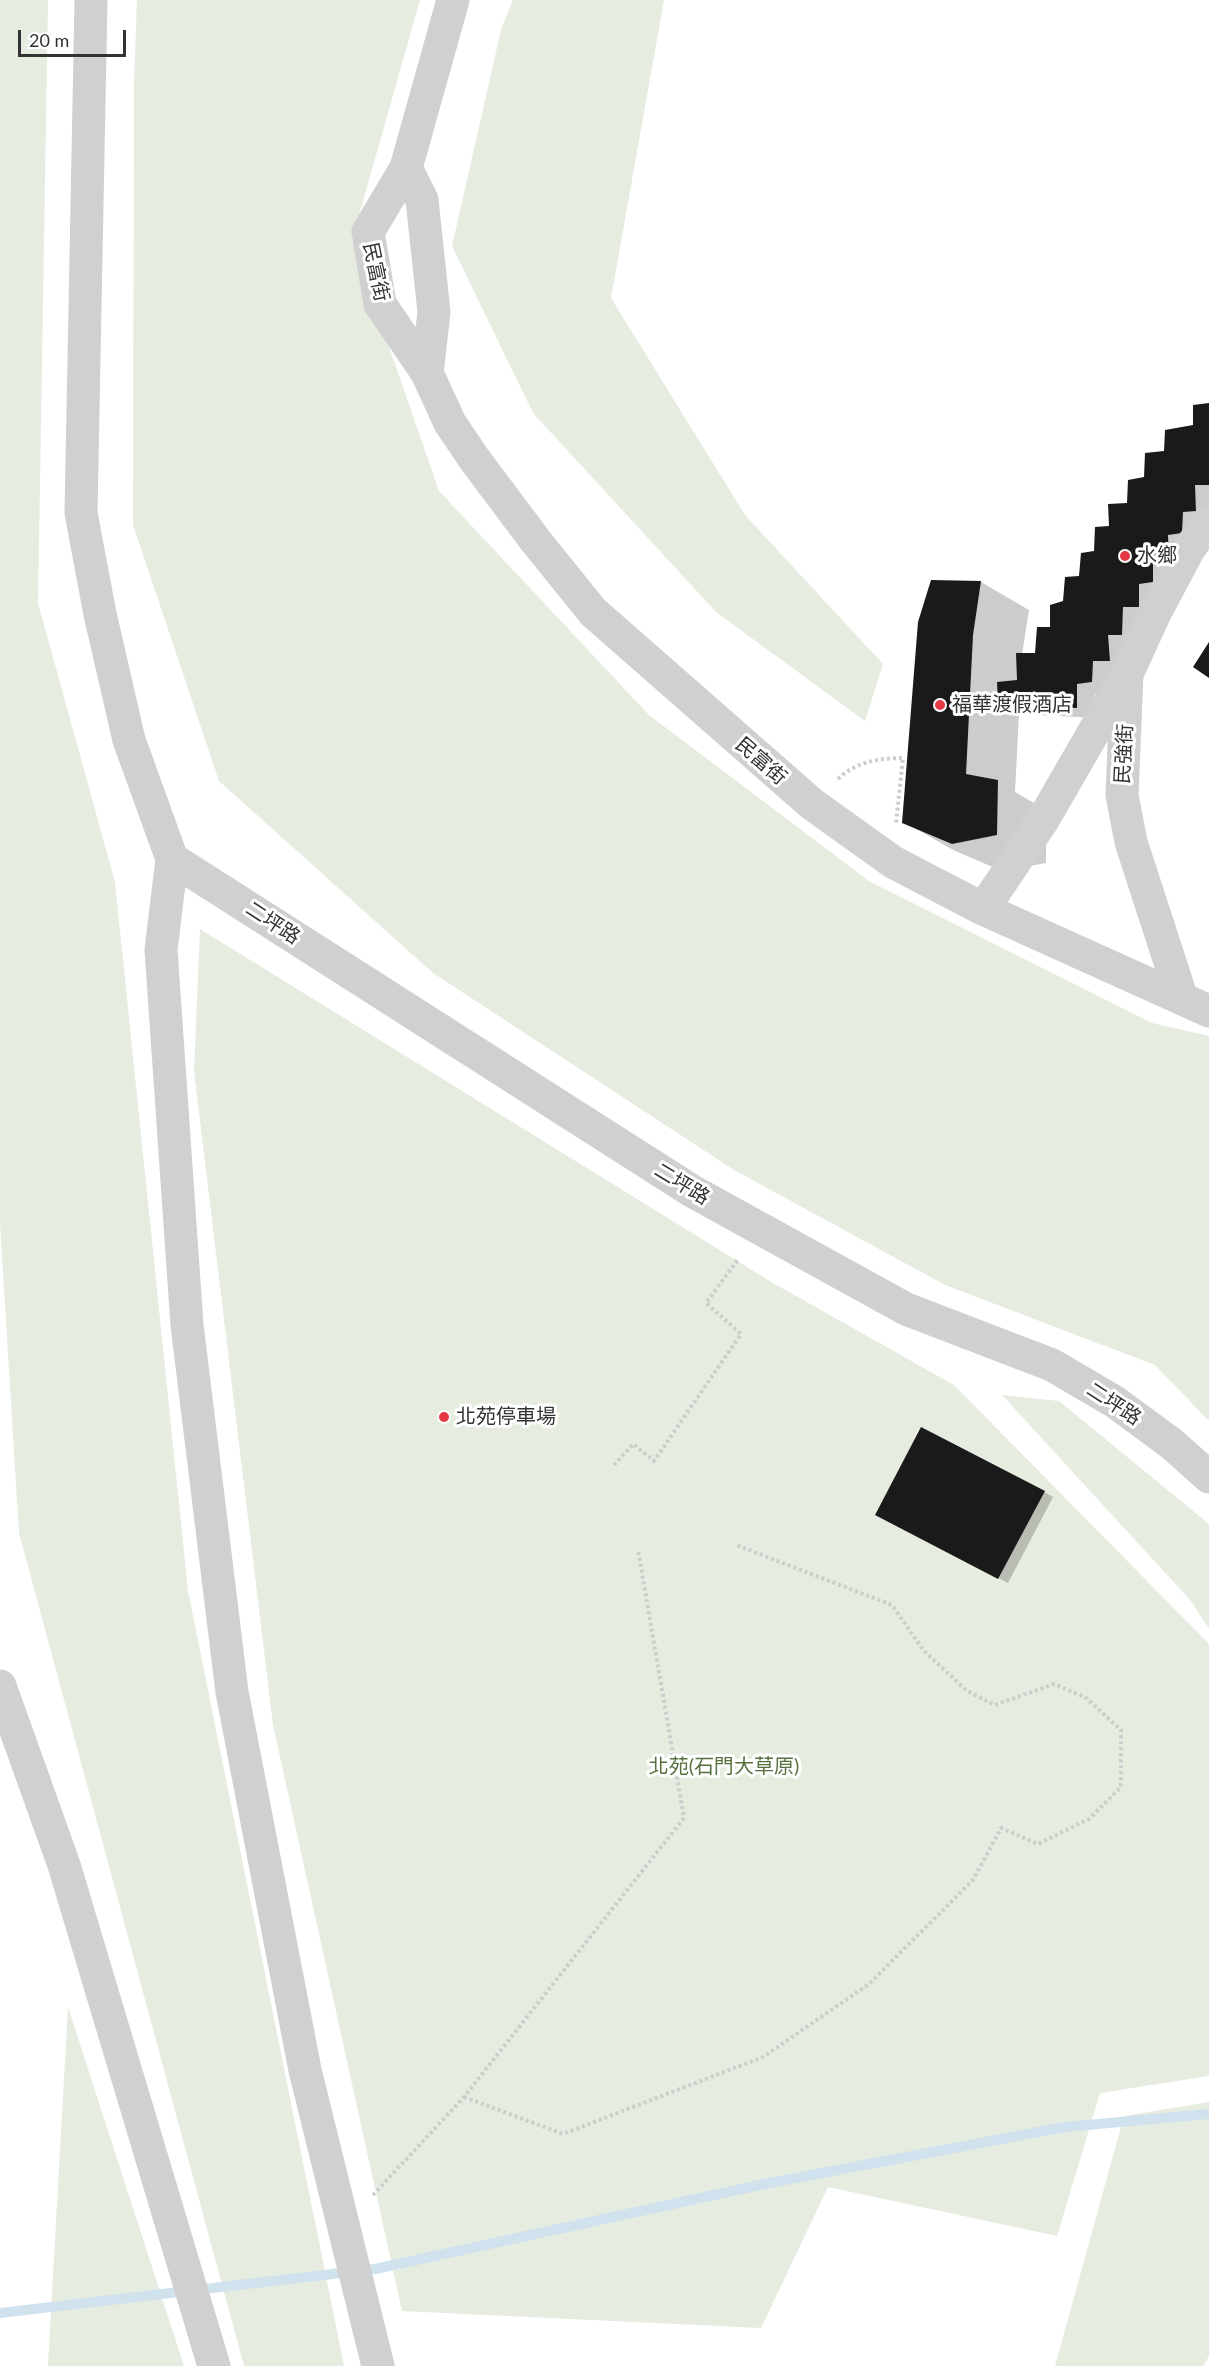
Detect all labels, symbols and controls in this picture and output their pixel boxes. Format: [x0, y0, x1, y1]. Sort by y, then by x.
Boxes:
scale bar [21, 18, 129, 56]
text: 20 m [29, 29, 69, 51]
street label: 民富街 [358, 240, 394, 304]
place label: 水鄉 [1137, 544, 1177, 568]
marker: 水鄉 [1118, 549, 1132, 563]
place label: 福華渡假酒店 [952, 693, 1072, 717]
marker: 福華渡假酒店 [933, 698, 947, 712]
street label: 民強街 [1110, 723, 1138, 785]
street label: 民富街 [730, 732, 792, 790]
street label: 二坪路 [241, 897, 305, 949]
street label: 二坪路 [650, 1158, 714, 1210]
street label: 二坪路 [1082, 1378, 1146, 1430]
place label: 北苑停車場 [456, 1405, 556, 1429]
marker: 北苑停車場 [437, 1410, 451, 1424]
park label: 北苑(石門大草原) [649, 1755, 799, 1779]

